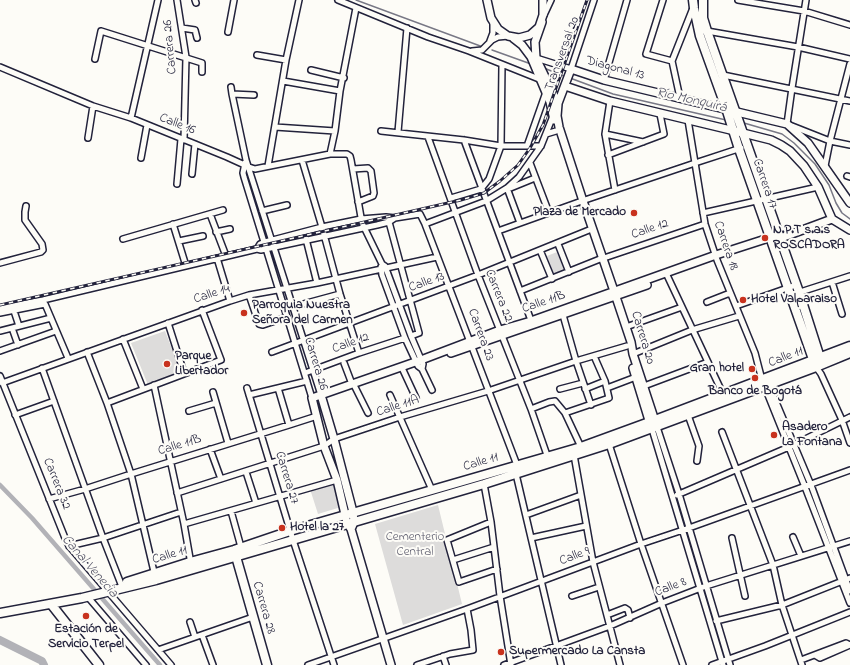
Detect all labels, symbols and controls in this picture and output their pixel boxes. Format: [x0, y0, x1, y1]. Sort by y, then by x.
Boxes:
street label: Transversal 20 [542, 15, 584, 93]
street label: Carrera 26 [161, 19, 181, 75]
street label: Diagonal 13 [584, 54, 646, 84]
water label: Río Monquirá [654, 85, 728, 117]
street label: Calle 16 [157, 111, 197, 139]
street label: Carrera 17 [748, 157, 780, 211]
place label: Plaza de Mercado [533, 205, 626, 221]
marker: Plaza de Mercado [629, 208, 639, 218]
street label: Calle 12 [629, 216, 671, 244]
street label: Carrera 18 [709, 219, 741, 273]
place label: N.P.T s.a.s ROSCADORA [773, 223, 845, 254]
marker: N.P.T s.a.s ROSCADORA [760, 233, 770, 243]
street label: Carrera 22 [480, 267, 516, 325]
street label: Calle 13 [407, 269, 447, 297]
street label: Calle 14 [192, 282, 232, 308]
street label: Calle 11B [520, 288, 568, 318]
place label: Hotel Valparaiso [751, 292, 837, 308]
marker: Hotel Valparaiso [738, 295, 748, 305]
place label: Parroquia Nuestra Señora del Carmen [252, 298, 353, 329]
street label: Carrera 23 [463, 307, 497, 363]
marker: Parroquia Nuestra Señora del Carmen [239, 308, 249, 318]
street label: Carrera 20 [627, 310, 657, 366]
street label: Calle 12 [330, 330, 372, 358]
street label: Carrera 26 [300, 336, 330, 392]
street label: Calle 11 [766, 344, 806, 372]
place label: Parque Libertador [175, 349, 228, 380]
marker: Parque Libertador [162, 359, 172, 369]
place label: Gran hotel [690, 361, 744, 377]
marker: Gran hotel [747, 364, 757, 374]
marker: Banco de Bogotá [750, 373, 760, 383]
place label: Banco de Bogotá [708, 384, 802, 400]
street label: Calle 11A [375, 393, 421, 421]
place label: Asadero La Fontana [782, 420, 842, 451]
marker: Asadero La Fontana [769, 430, 779, 440]
street label: Calle 11B [156, 432, 204, 460]
street label: Carrera 27 [271, 450, 301, 506]
street label: Calle 11 [462, 450, 500, 476]
street label: Carrera 32 [39, 456, 73, 512]
place label: Hotel la 27 [290, 520, 344, 536]
marker: Hotel la 27 [277, 523, 287, 533]
park label: Cementerio Central [386, 530, 444, 561]
water label: Canal Venecia [57, 532, 121, 602]
street label: Calle 11 [151, 543, 189, 569]
street label: Calle 9 [558, 544, 592, 570]
street label: Calle 8 [653, 575, 689, 601]
street label: Carrera 28 [248, 580, 278, 636]
marker: Estación de Servicio Terpel [81, 611, 91, 621]
place label: Estación de Servicio Terpel [48, 622, 124, 653]
place label: Supermercado La Cansta [509, 644, 645, 660]
marker: Supermercado La Cansta [496, 647, 506, 657]

